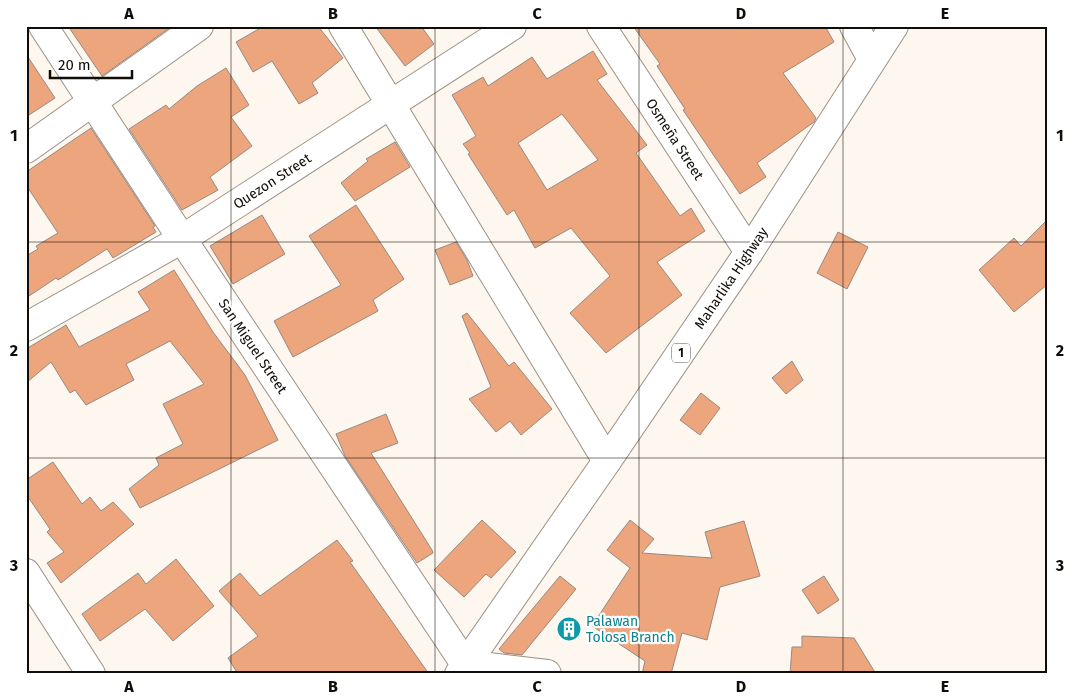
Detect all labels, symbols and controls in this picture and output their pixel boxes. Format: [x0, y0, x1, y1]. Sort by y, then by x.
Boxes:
text: A [123, 4, 134, 23]
text: B [328, 4, 338, 23]
text: C [532, 4, 542, 23]
text: D [736, 4, 746, 23]
text: E [941, 4, 949, 23]
scale bar [50, 48, 132, 80]
text: 20 m [58, 56, 91, 74]
street label: Osmeña Street [642, 95, 708, 184]
text: 1 [10, 126, 18, 145]
text: 1 [1056, 126, 1064, 145]
street label: Quezon Street [230, 149, 315, 213]
street label: Maharlika Highway [691, 224, 772, 332]
street label: San Miguel Street [215, 296, 291, 398]
text: 2 [10, 341, 18, 360]
text: 2 [1056, 341, 1064, 360]
road number: 1 [672, 343, 690, 362]
text: 3 [9, 556, 18, 575]
text: 3 [1055, 556, 1064, 575]
place label: Palawan Tolosa Branch [586, 613, 675, 646]
building icon: Palawan Tolosa Branch [556, 616, 582, 642]
text: A [123, 677, 134, 696]
text: B [328, 677, 338, 696]
text: C [532, 677, 542, 696]
text: D [736, 677, 746, 696]
text: E [941, 677, 949, 696]

